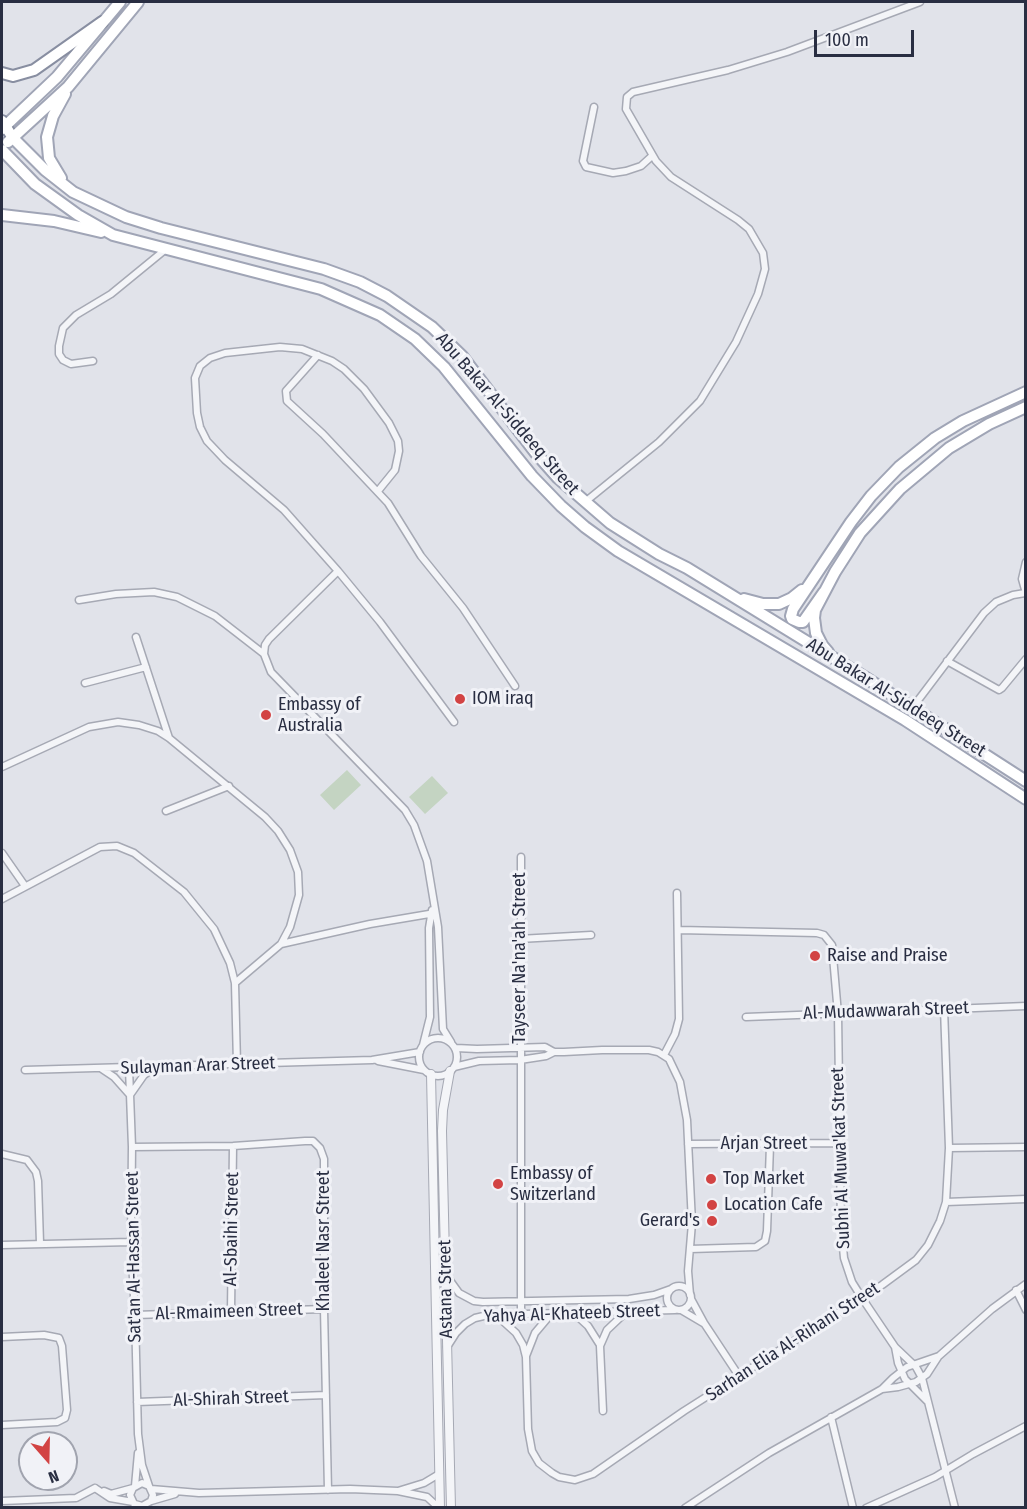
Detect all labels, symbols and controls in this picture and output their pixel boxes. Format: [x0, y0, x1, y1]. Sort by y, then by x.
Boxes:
scale bar [817, 18, 918, 56]
text: 100 m [825, 29, 869, 51]
street label: Abu Bakar Al-Siddeeq Street [431, 329, 583, 499]
street label: Abu Bakar Al-Siddeeq Street [802, 634, 990, 762]
place label: IOM iraq [472, 688, 534, 710]
marker: IOM iraq [453, 692, 467, 706]
place label: Embassy of Australia [278, 694, 360, 736]
marker: Embassy of Australia [259, 708, 273, 722]
street label: Tayseer Na'na'ah Street [509, 872, 531, 1044]
place label: Raise and Praise [827, 945, 948, 967]
marker: Raise and Praise [808, 949, 822, 963]
street label: Al-Mudawwarah Street [803, 997, 969, 1025]
street label: Sulayman Arar Street [120, 1053, 276, 1079]
street label: Subhi Al Muwa'kat Street [827, 1067, 855, 1249]
street label: Arjan Street [721, 1133, 807, 1155]
place label: Embassy of Switzerland [510, 1163, 596, 1206]
place label: Top Market [723, 1168, 805, 1190]
street label: Khaleel Nasr Street [313, 1170, 335, 1312]
street label: Sat'an Al-Hassan Street [122, 1171, 146, 1343]
street label: Al-Sbaihi Street [220, 1172, 244, 1286]
marker: Top Market [704, 1172, 718, 1186]
marker: Embassy of Switzerland [491, 1177, 505, 1191]
place label: Location Cafe [724, 1194, 823, 1216]
marker: Location Cafe [705, 1198, 719, 1212]
place label: Gerard's [640, 1210, 700, 1232]
marker: Gerard's [705, 1214, 719, 1228]
street label: Astana Street [434, 1240, 458, 1338]
street label: Sarhan Elia Al-Rihani Street [702, 1278, 884, 1406]
street label: Al-Rmaimeen Street [155, 1299, 303, 1325]
street label: Yahya Al-Khateeb Street [483, 1300, 661, 1328]
street label: Al-Shirah Street [173, 1386, 289, 1412]
north arrow [18, 1431, 78, 1491]
text: N [46, 1466, 61, 1487]

